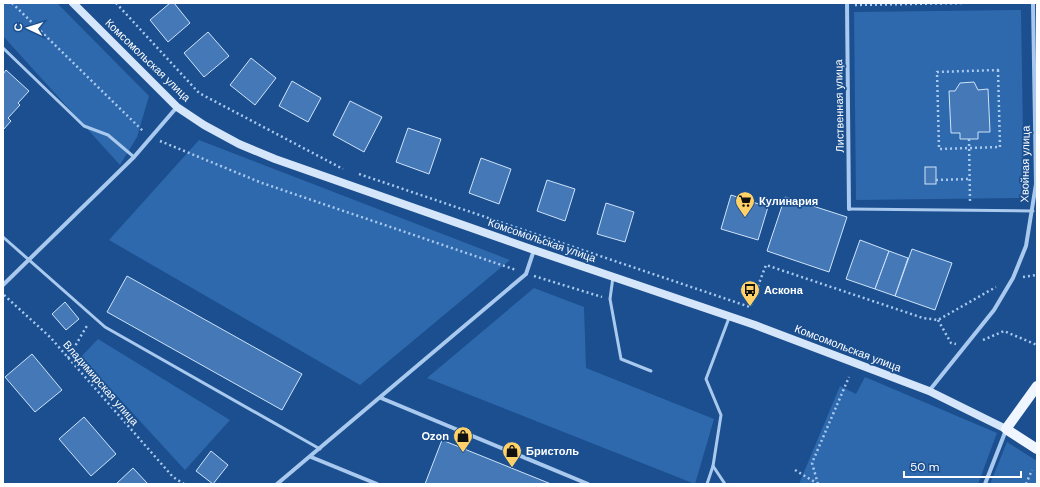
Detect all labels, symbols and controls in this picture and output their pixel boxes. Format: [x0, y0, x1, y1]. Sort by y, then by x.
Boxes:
north arrow [8, 8, 48, 48]
street label: Комсомольская улица [102, 16, 194, 105]
text: С [11, 23, 25, 32]
street label: Лиственная улица [831, 58, 847, 153]
street label: Хвойная улица [1017, 125, 1033, 202]
supermarket icon: Кулинария [734, 190, 756, 218]
place label: Кулинария [759, 194, 818, 208]
street label: Комсомольская улица [486, 215, 599, 265]
bus stop icon: Аскона [739, 279, 761, 307]
place label: Аскона [764, 283, 804, 297]
street label: Комсомольская улица [793, 321, 904, 375]
street label: Владимирская улица [60, 338, 142, 429]
shop icon: Ozon [452, 425, 474, 453]
place label: Ozon [421, 429, 449, 443]
shop icon: Бристоль [501, 440, 523, 468]
place label: Бристоль [526, 444, 579, 458]
scale bar [904, 453, 1021, 479]
text: 50 m [910, 459, 939, 475]

